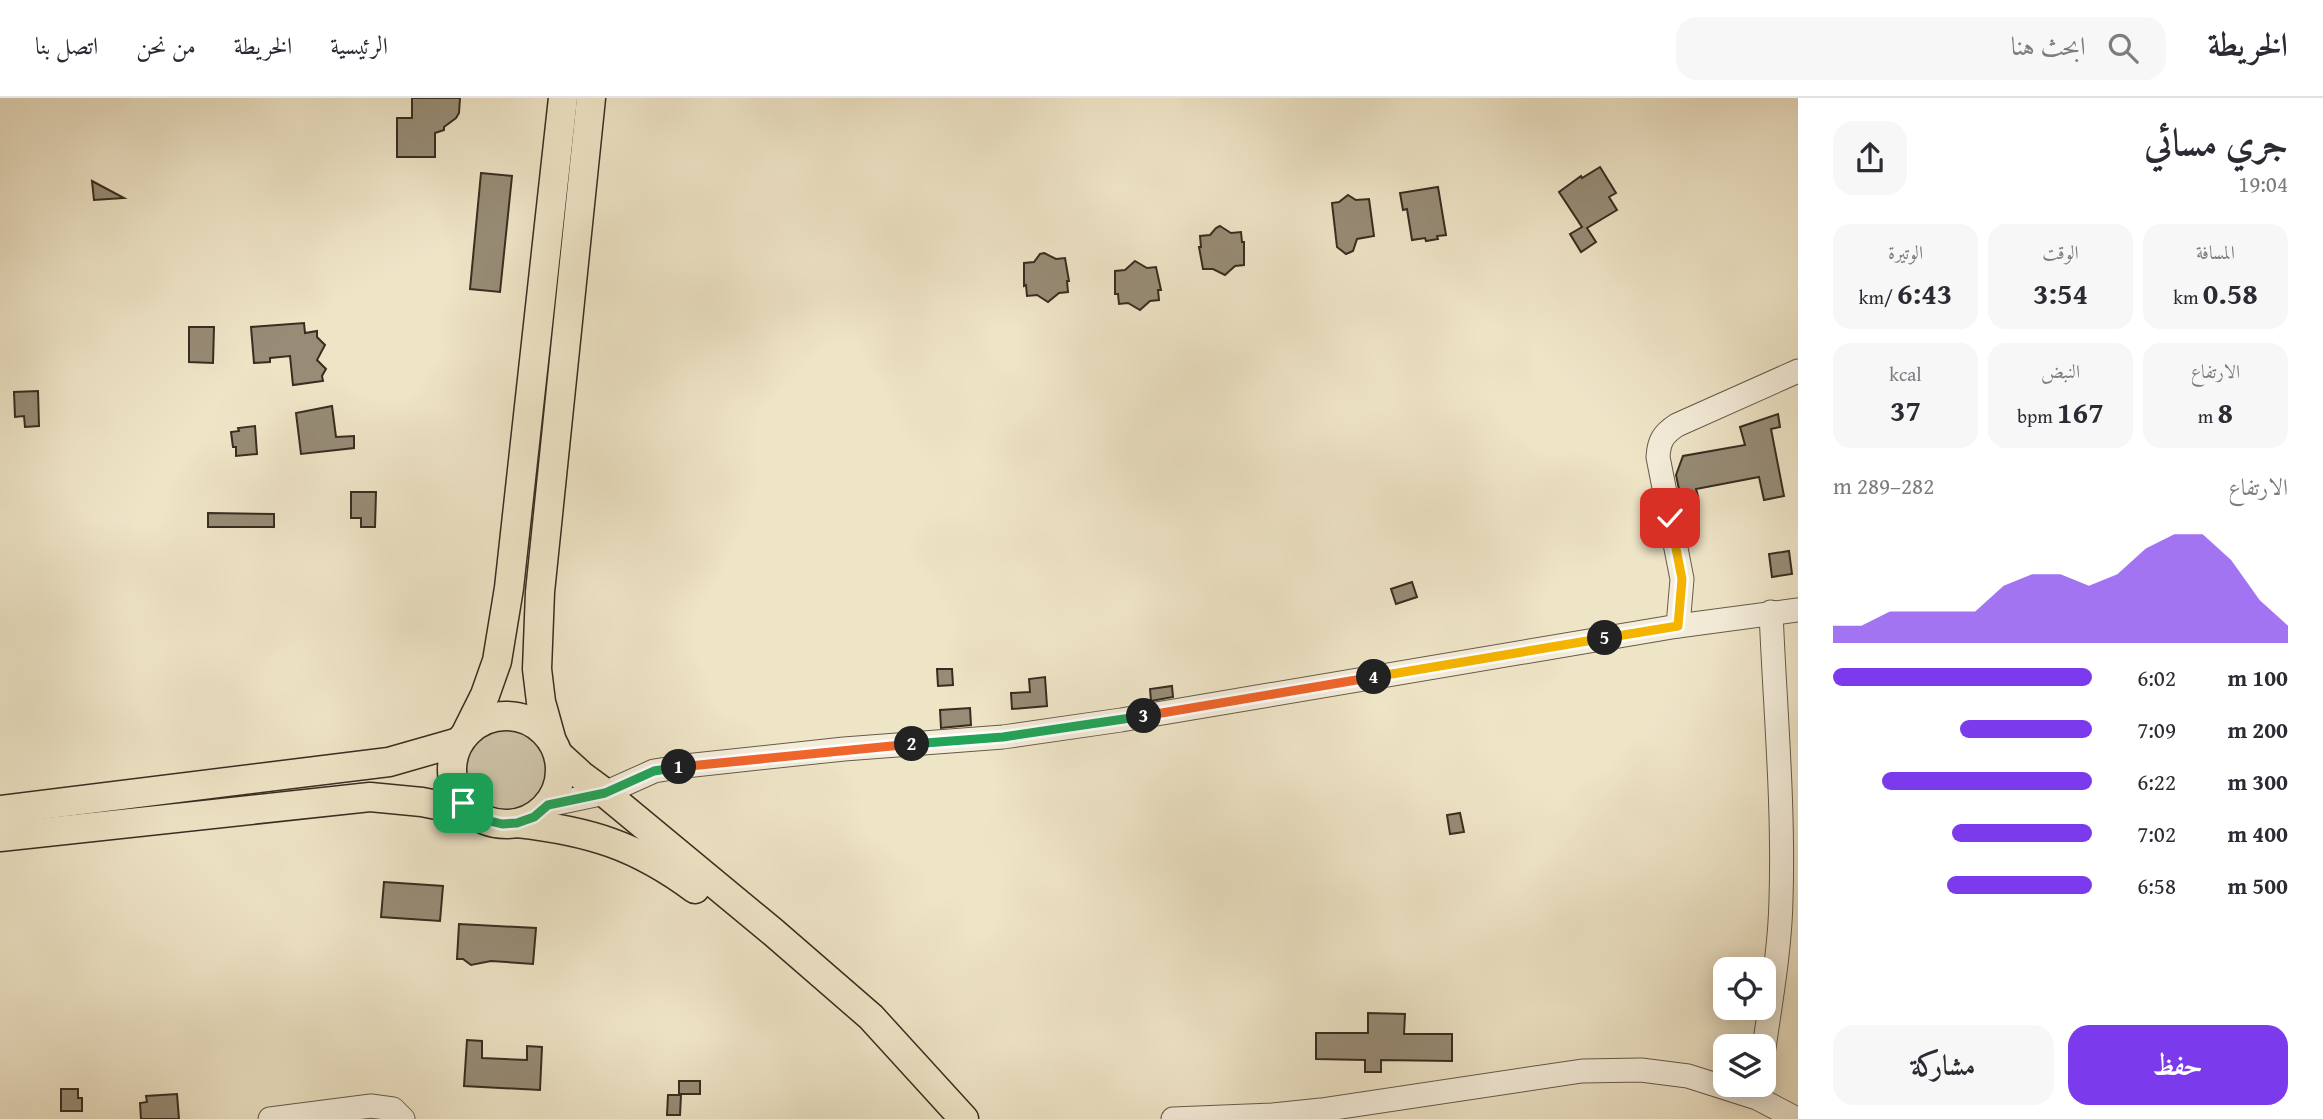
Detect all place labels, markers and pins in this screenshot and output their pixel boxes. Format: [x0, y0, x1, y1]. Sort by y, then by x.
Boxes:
pin [1640, 488, 1700, 548]
pin: 5 [1588, 620, 1622, 656]
pin: 4 [1356, 660, 1392, 694]
pin: 3 [1126, 698, 1162, 734]
pin: 2 [894, 726, 930, 762]
pin: 1 [662, 750, 696, 784]
pin [433, 773, 493, 833]

